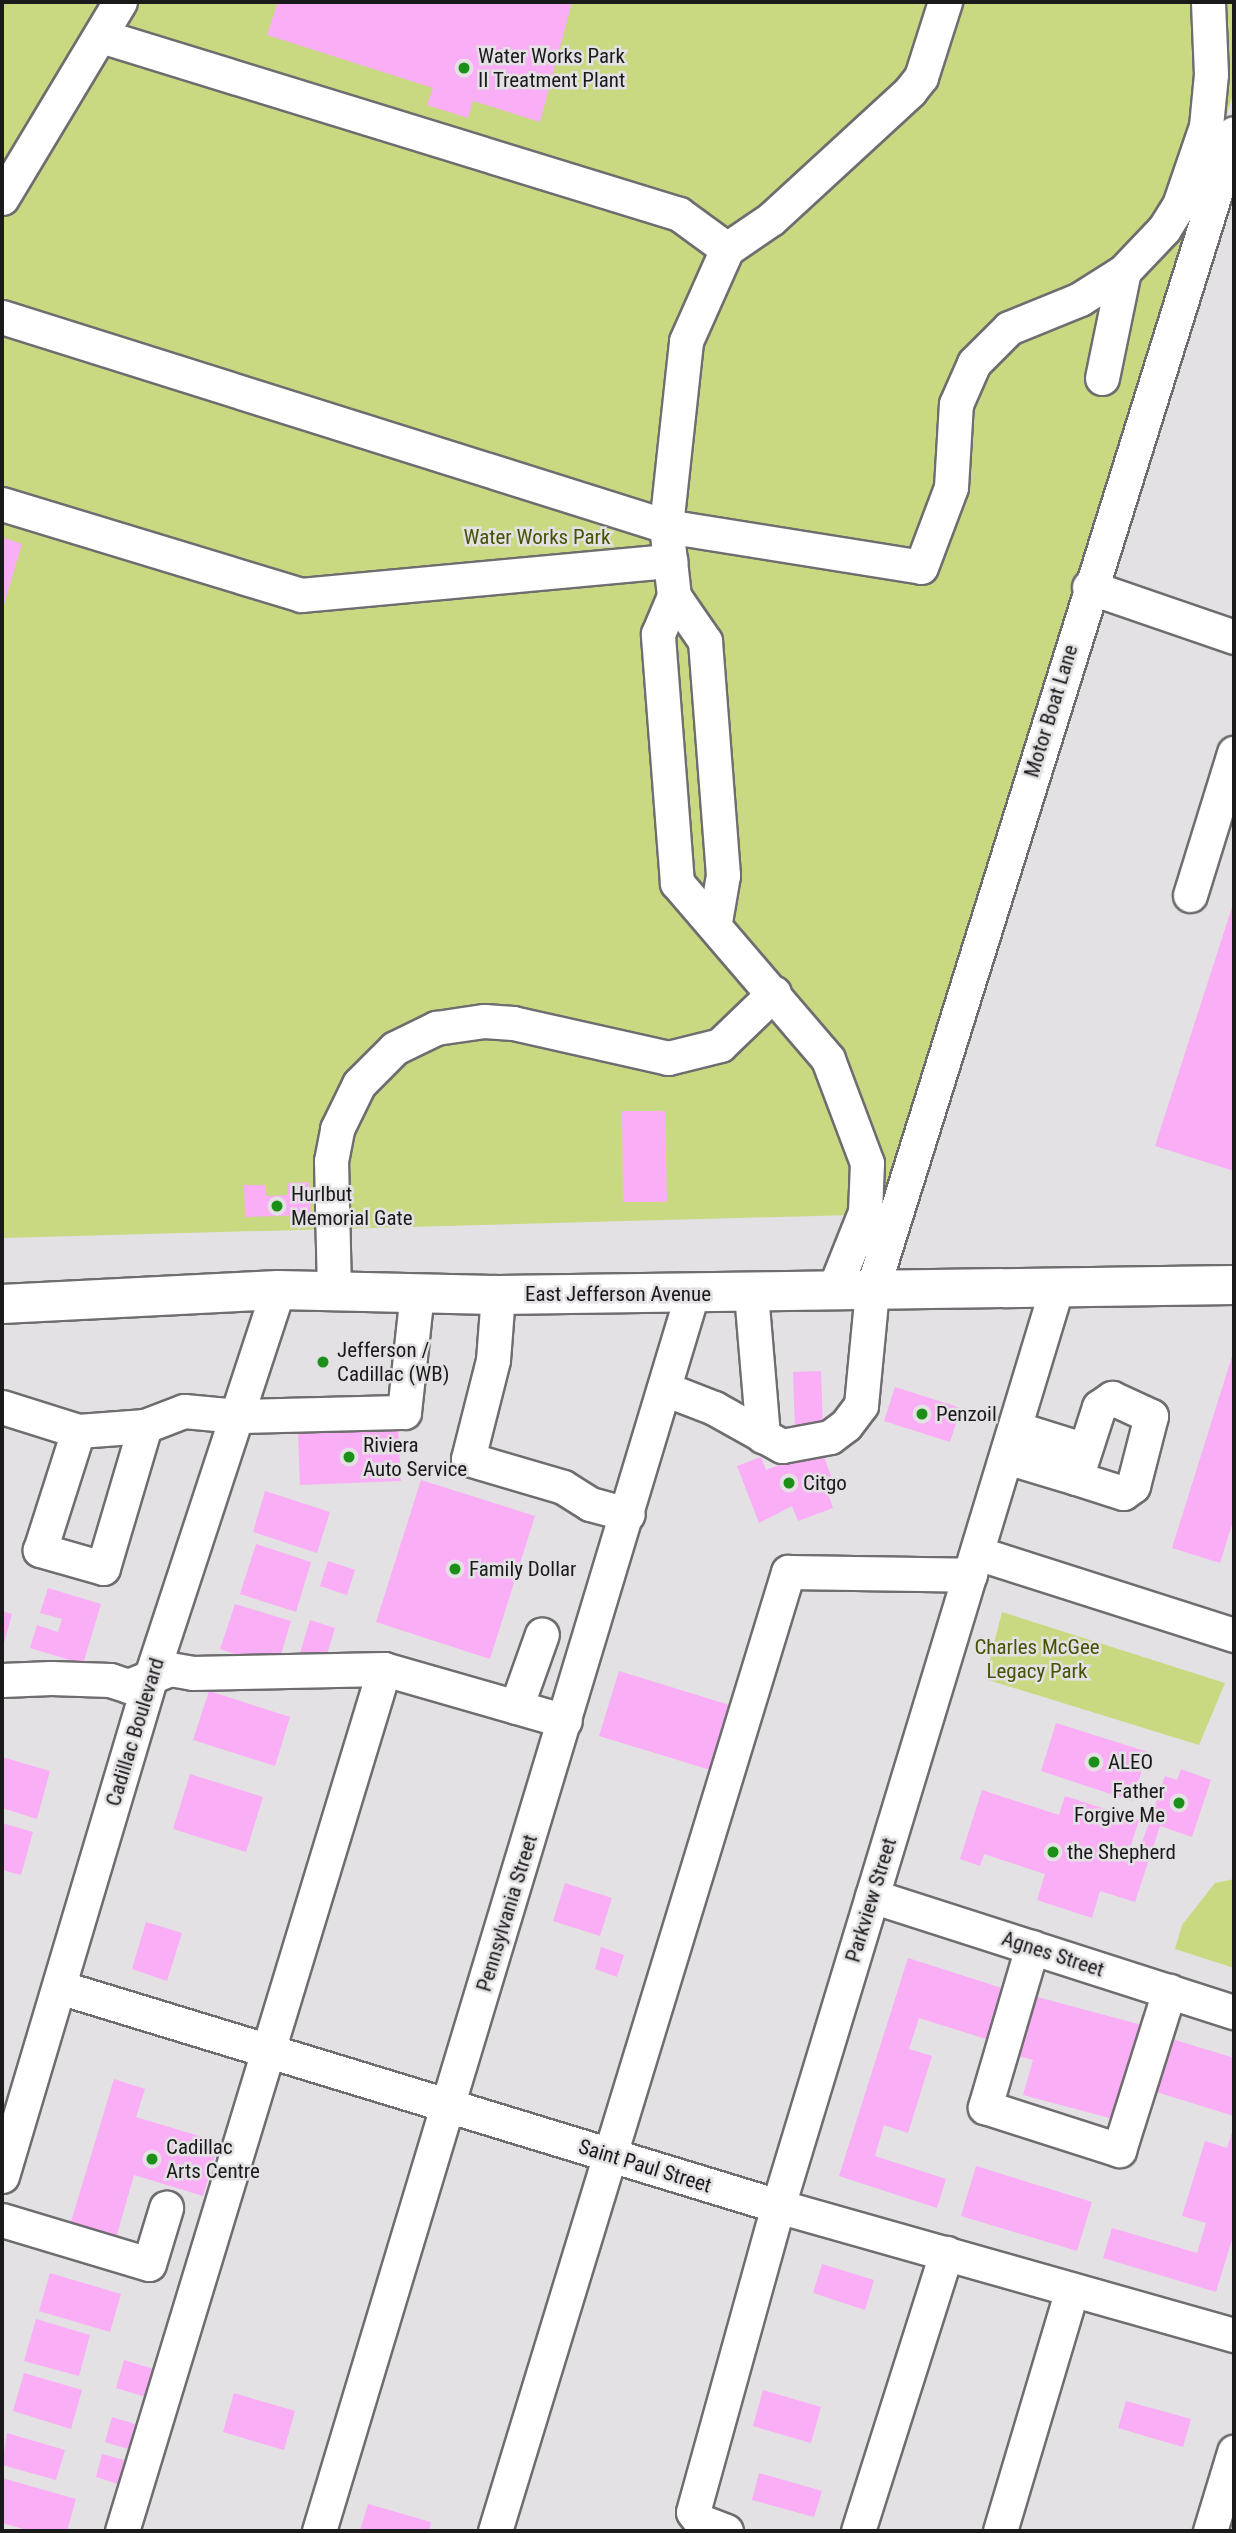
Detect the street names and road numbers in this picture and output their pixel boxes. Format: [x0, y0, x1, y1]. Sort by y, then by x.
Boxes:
street label: Motor Boat Lane [1019, 642, 1083, 780]
street label: East Jefferson Avenue [525, 1281, 711, 1307]
street label: Cadillac Boulevard [100, 1655, 170, 1809]
street label: Pennsylvania Street [471, 1831, 543, 1995]
street label: Parkview Street [840, 1835, 902, 1965]
street label: Agnes Street [999, 1926, 1107, 1982]
street label: Saint Paul Street [576, 2134, 714, 2198]

